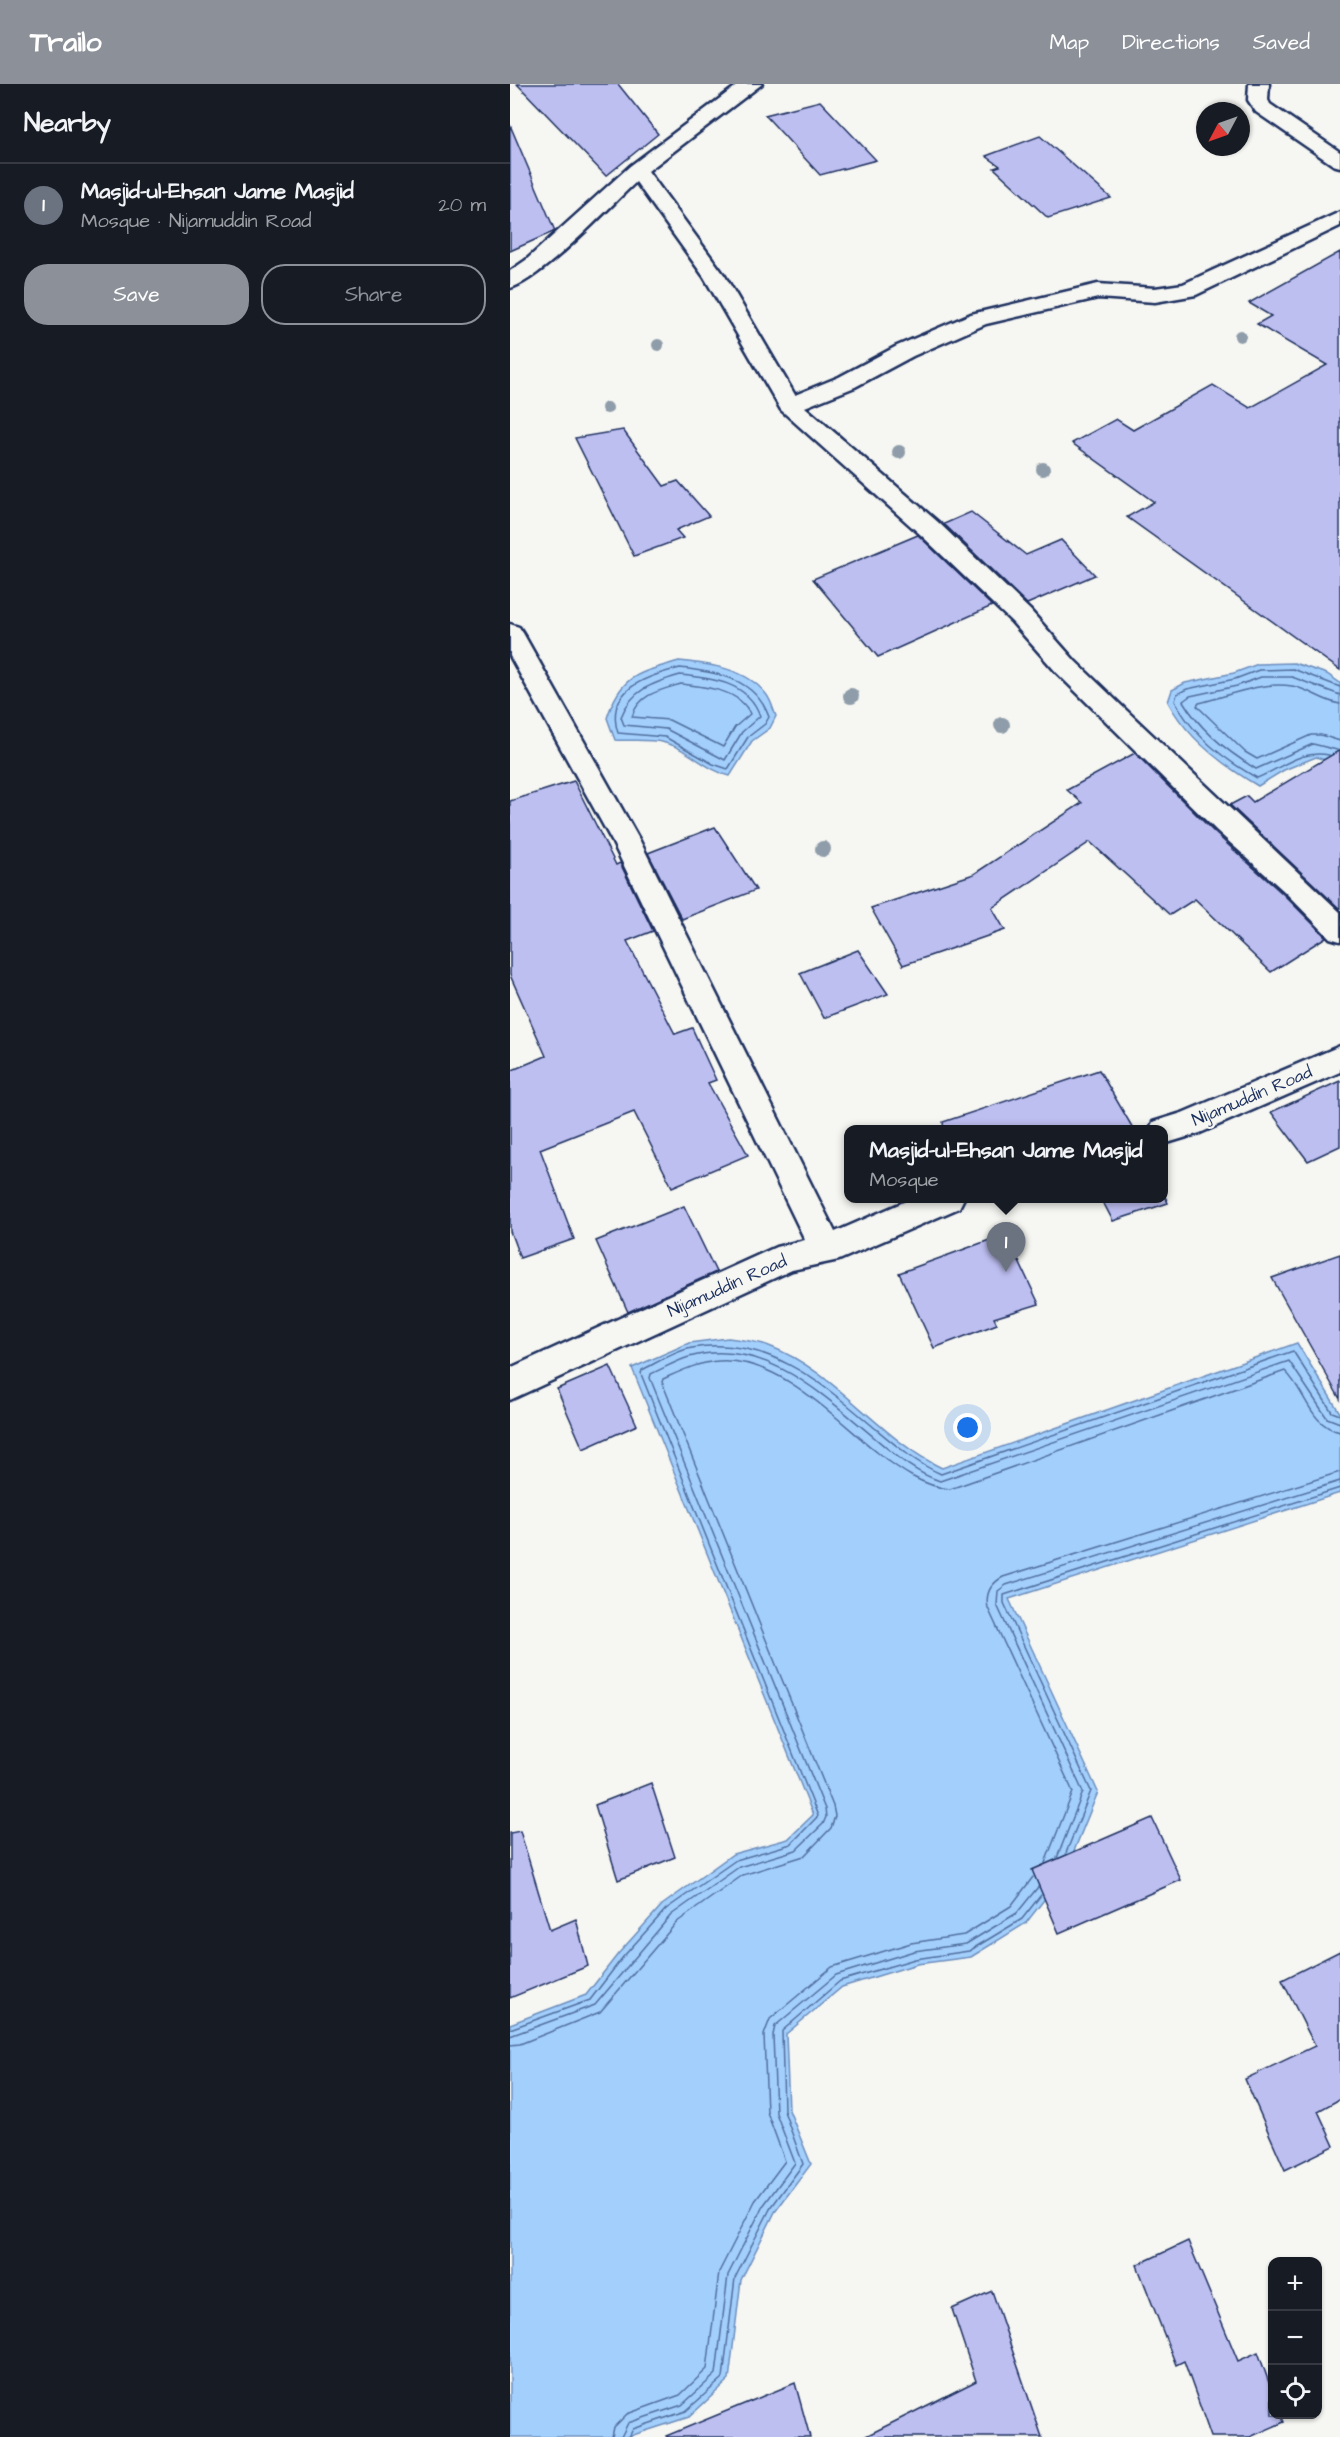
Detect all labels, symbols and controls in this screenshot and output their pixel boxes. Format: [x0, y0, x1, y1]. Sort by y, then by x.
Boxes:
text: Trailo [30, 23, 102, 62]
text: Map [1049, 28, 1089, 57]
text: Directions [1122, 28, 1220, 57]
text: Saved [1253, 28, 1310, 57]
north arrow [1196, 102, 1250, 156]
text: Nearby [24, 105, 111, 141]
text: Masjid-ul-Ehsan Jame Masjid [81, 176, 354, 207]
text: 1 [42, 191, 45, 219]
text: 20 m [438, 191, 486, 219]
text: Mosque · Nijamuddin Road [81, 207, 311, 235]
button: Save [24, 264, 249, 325]
button: Share [261, 264, 486, 325]
street label: Nijamuddin Road [1188, 1059, 1316, 1133]
popup [844, 1125, 1168, 1203]
text: Masjid-ul-Ehsan Jame Masjid [870, 1135, 1142, 1166]
text: Mosque [870, 1166, 939, 1194]
pin: 1 [986, 1222, 1026, 1272]
street label: Nijamuddin Road [663, 1248, 791, 1324]
your location [953, 1413, 982, 1442]
map controls [1268, 2257, 1322, 2419]
button: + [1268, 2257, 1322, 2311]
button: − [1268, 2311, 1322, 2365]
button: locate [1268, 2365, 1322, 2419]

